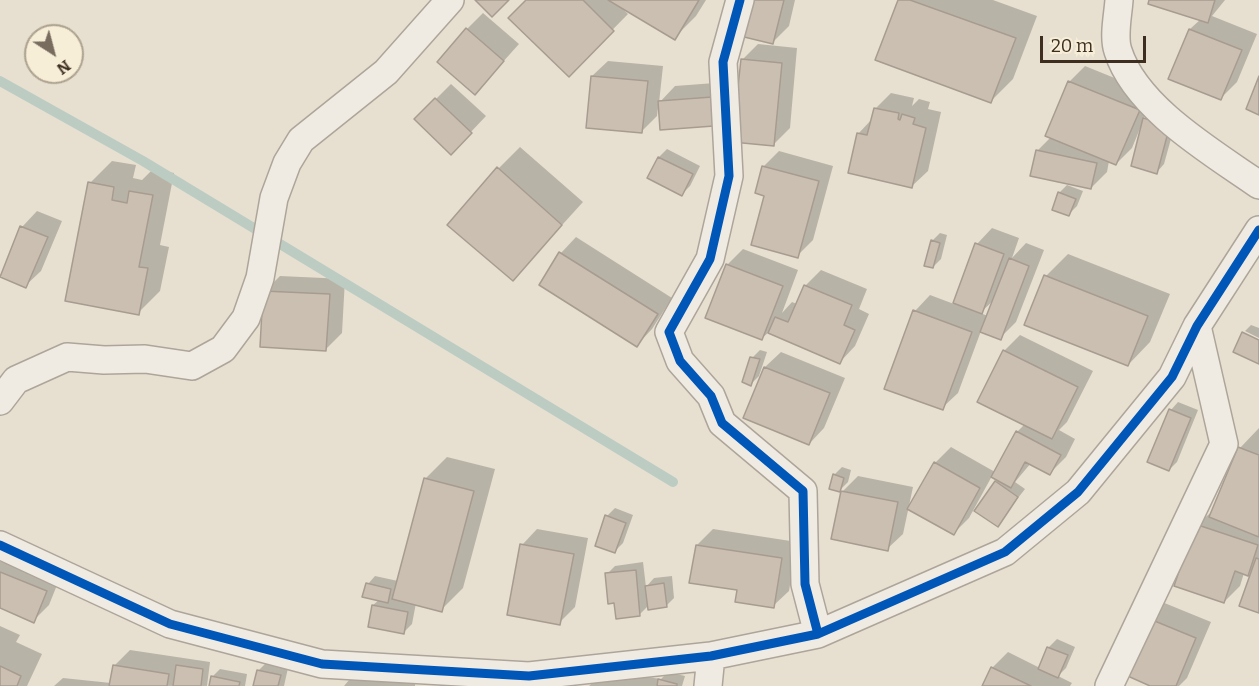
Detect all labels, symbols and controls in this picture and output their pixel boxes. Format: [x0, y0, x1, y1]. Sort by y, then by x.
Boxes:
north arrow [24, 24, 84, 84]
scale bar [1043, 24, 1150, 62]
text: 20 m [1051, 35, 1093, 57]
text: N [53, 56, 74, 79]

